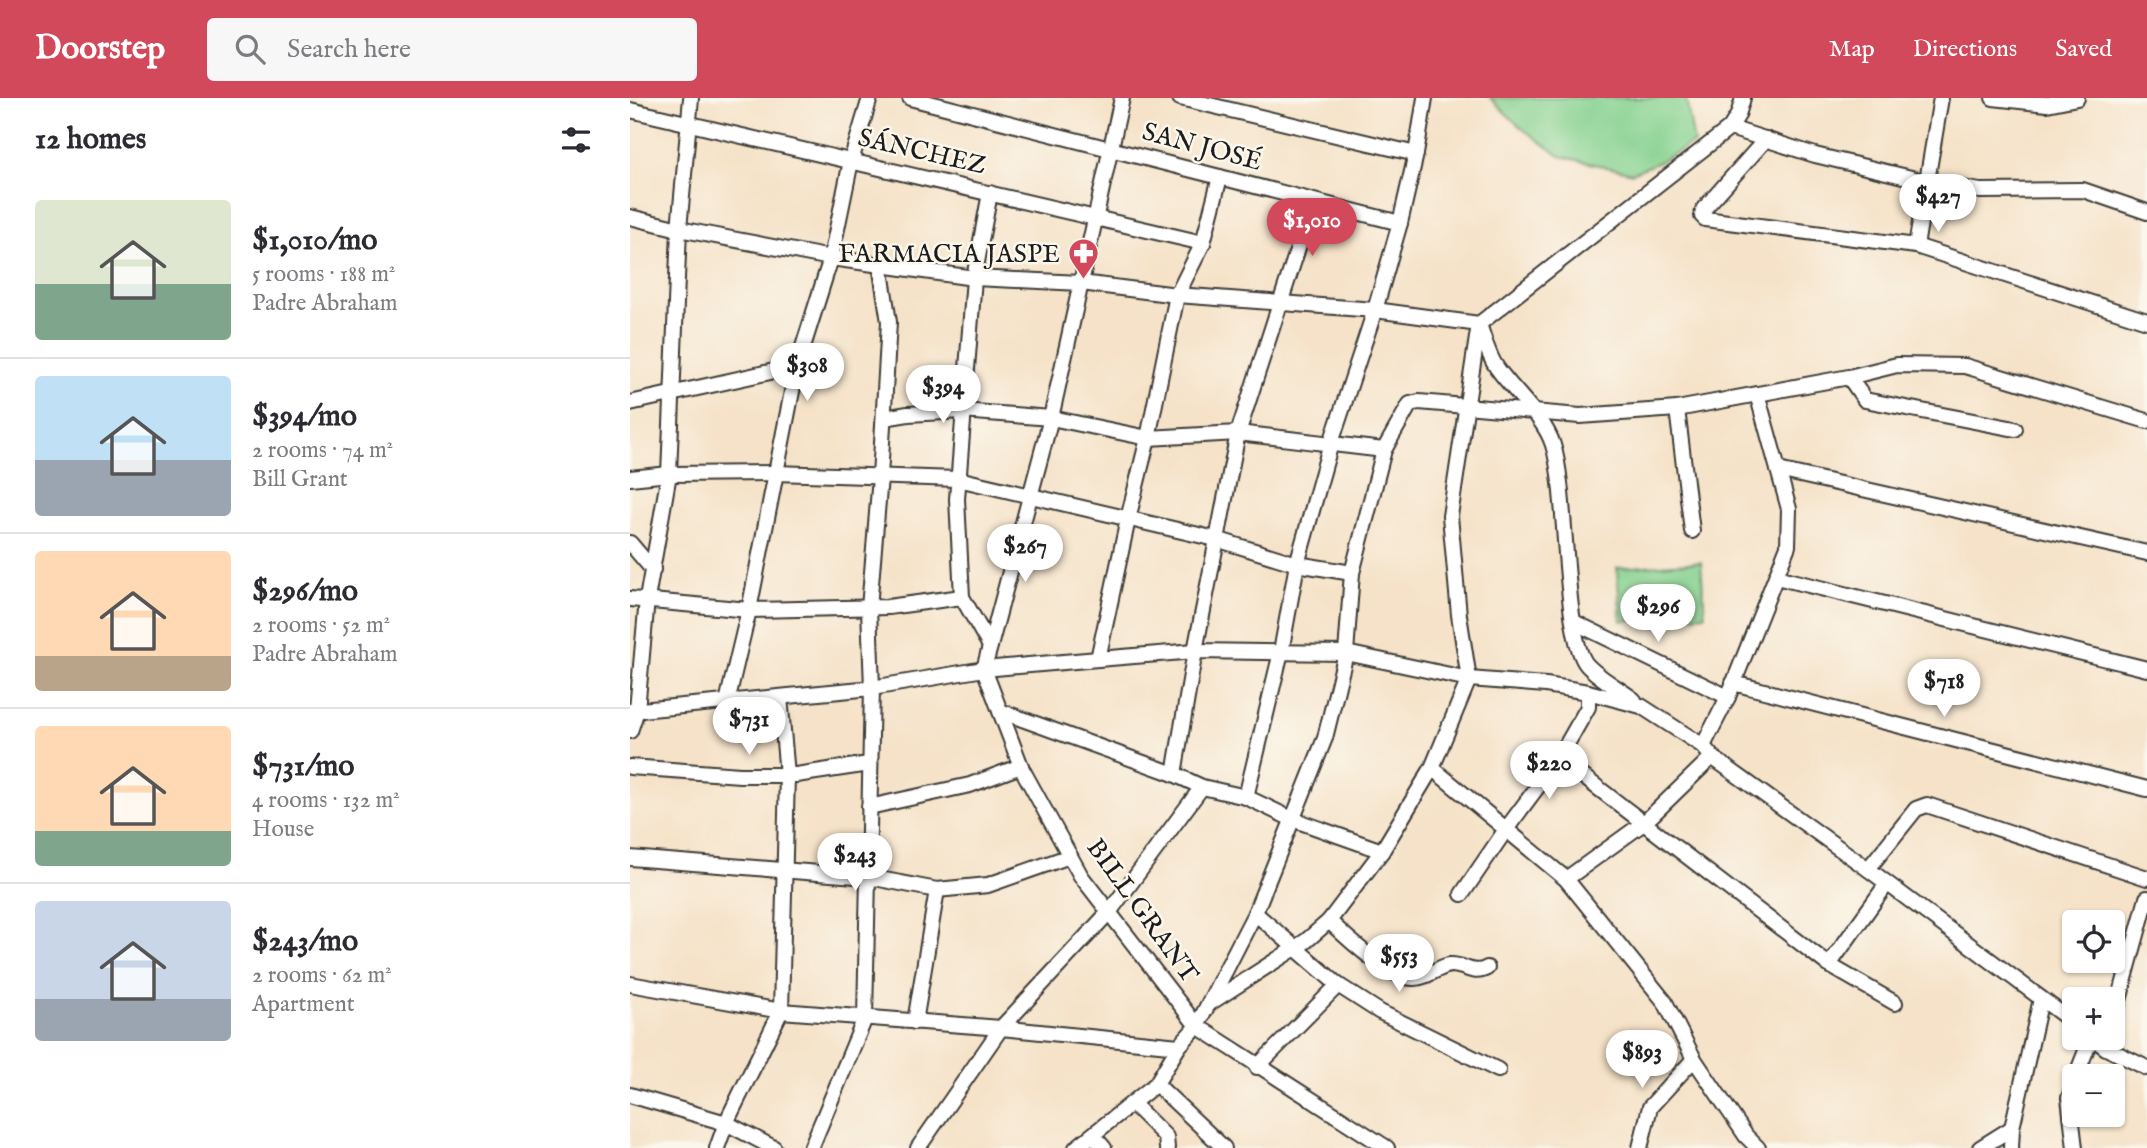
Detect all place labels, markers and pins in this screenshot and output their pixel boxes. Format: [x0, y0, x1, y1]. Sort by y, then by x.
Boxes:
pin: $427 [1897, 174, 1979, 234]
pin: $1,010 [1255, 198, 1369, 258]
pharmacy icon: FARMACIA JASPE [1066, 237, 1100, 281]
place label: FARMACIA JASPE [838, 238, 1060, 271]
pin: $308 [766, 344, 848, 403]
pin: $394 [902, 366, 984, 425]
pin: $267 [984, 524, 1066, 584]
pin: $296 [1617, 584, 1699, 644]
pin: $718 [1903, 660, 1985, 719]
pin: $731 [708, 698, 790, 757]
pin: $220 [1508, 742, 1590, 801]
pin: $243 [814, 834, 896, 893]
pin: $553 [1358, 934, 1440, 994]
pin: $893 [1601, 1030, 1683, 1090]

